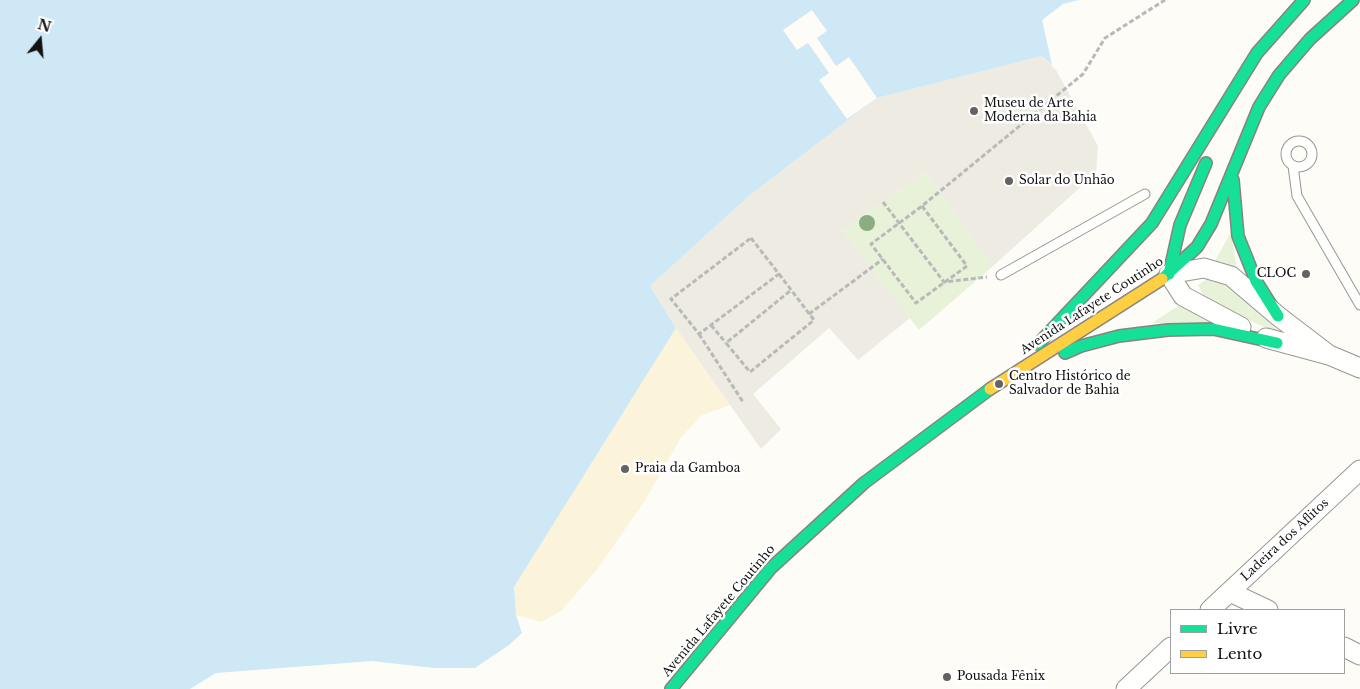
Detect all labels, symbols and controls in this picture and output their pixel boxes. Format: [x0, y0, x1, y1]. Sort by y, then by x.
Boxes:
north arrow [15, 15, 65, 65]
text: N [35, 15, 53, 36]
place label: Museu de Arte Moderna da Bahia [984, 97, 1097, 125]
marker: Museu de Arte Moderna da Bahia [968, 105, 980, 117]
place label: Solar do Unhão [1019, 174, 1115, 188]
marker: Solar do Unhão [1003, 175, 1015, 187]
street label: Avenida Lafayete Coutinho [1018, 254, 1166, 358]
place label: CLOC [1257, 267, 1296, 281]
marker: CLOC [1300, 268, 1312, 280]
place label: Centro Histórico de Salvador de Bahia [1009, 370, 1131, 398]
marker: Centro Histórico de Salvador de Bahia [993, 378, 1005, 390]
place label: Praia da Gamboa [635, 462, 740, 476]
marker: Praia da Gamboa [619, 463, 631, 475]
street label: Ladeira dos Aflitos [1238, 496, 1332, 584]
street label: Avenida Lafayete Coutinho [660, 542, 778, 680]
legend [1170, 609, 1345, 674]
text: Livre [1217, 619, 1258, 638]
text: Lento [1217, 644, 1262, 663]
place label: Pousada Fênix [957, 670, 1045, 684]
marker: Pousada Fênix [941, 671, 953, 683]

